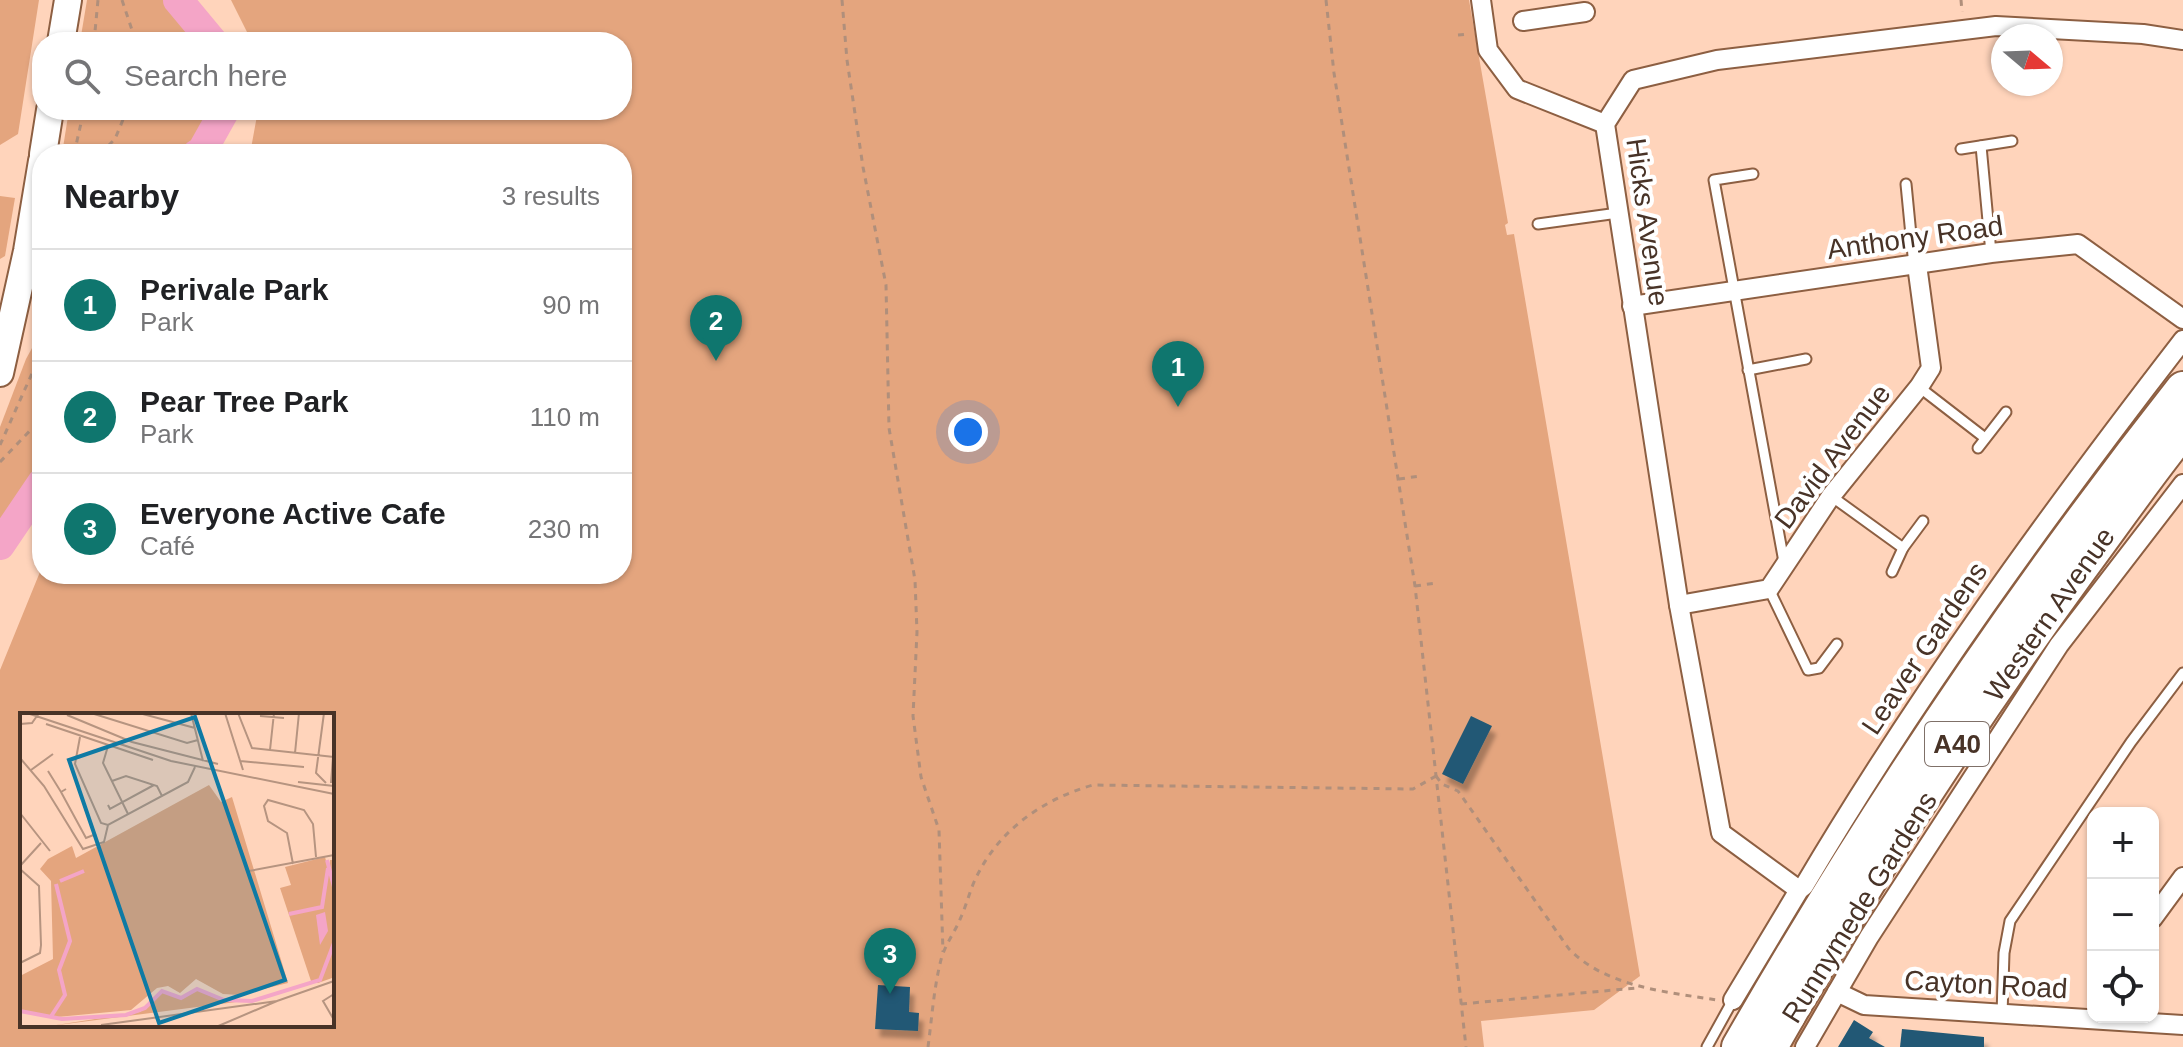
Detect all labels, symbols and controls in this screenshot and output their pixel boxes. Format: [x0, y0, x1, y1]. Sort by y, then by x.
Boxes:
north arrow [1991, 24, 2063, 96]
search box [32, 32, 632, 120]
icon: search [60, 54, 104, 98]
text: Search here [124, 59, 287, 92]
street label: Hicks Avenue [1620, 136, 1675, 308]
text: Nearby [64, 177, 179, 215]
text: 3 results [502, 181, 600, 211]
street label: Anthony Road [1825, 210, 2005, 265]
text: Perivale Park [140, 273, 328, 306]
text: 1 [83, 290, 97, 320]
text: 90 m [542, 290, 600, 320]
pin: 2 [690, 295, 742, 361]
text: Park [140, 307, 193, 337]
pin: 1 [1152, 341, 1204, 407]
street label: David Avenue [1768, 378, 1897, 534]
text: Pear Tree Park [140, 385, 349, 418]
text: 2 [83, 402, 97, 432]
text: 110 m [530, 402, 600, 432]
your location [948, 412, 988, 452]
text: Park [140, 419, 193, 449]
text: Everyone Active Cafe [140, 497, 446, 530]
text: 3 [83, 514, 97, 544]
text: 230 m [528, 514, 600, 544]
street label: Western Avenue [1978, 522, 2121, 707]
text: Café [140, 531, 195, 561]
street label: Leaver Gardens [1855, 556, 1993, 740]
inset map [20, 713, 334, 1027]
road number: A40 [1925, 722, 1989, 766]
street label: Runnymede Gardens [1776, 786, 1943, 1028]
map controls [2087, 807, 2159, 1023]
button: + [2087, 807, 2159, 879]
button: − [2087, 879, 2159, 951]
pin: 3 [864, 928, 916, 994]
button: locate [2087, 951, 2159, 1023]
street label: Cayton Road [1904, 965, 2068, 1004]

